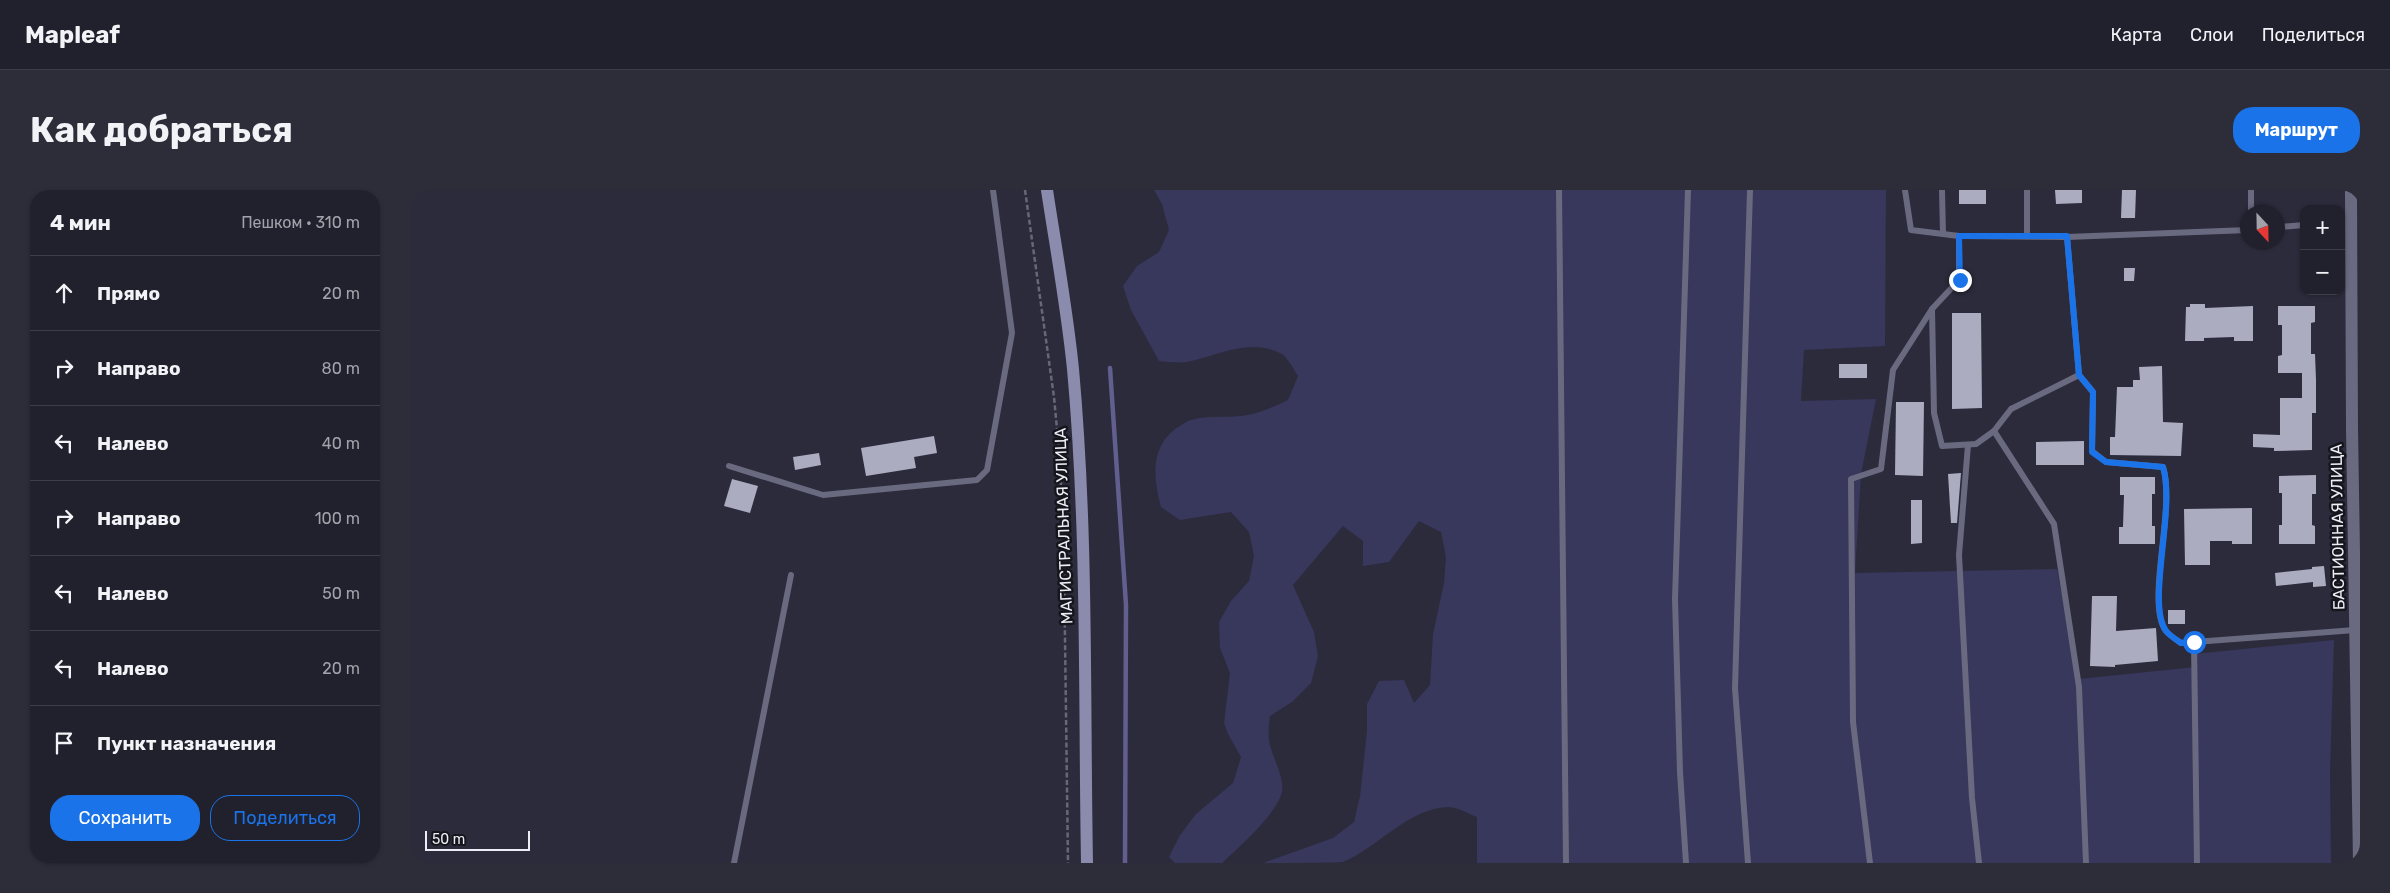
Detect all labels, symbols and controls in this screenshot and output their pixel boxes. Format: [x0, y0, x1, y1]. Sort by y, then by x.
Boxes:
text: Mapleaf [25, 21, 120, 49]
text: Карта [2111, 24, 2162, 46]
text: Слои [2190, 24, 2234, 46]
text: Поделиться [2262, 24, 2365, 46]
button: Маршрут [2233, 107, 2360, 153]
text: Как добраться [30, 109, 293, 151]
north arrow [2240, 205, 2285, 250]
map controls [2300, 205, 2345, 295]
button: + [2300, 205, 2345, 250]
text: 4 мин [50, 210, 111, 235]
text: Пешком · 310 m [241, 213, 360, 232]
button: − [2300, 250, 2345, 295]
route end [1949, 269, 1972, 292]
icon: ahead [50, 279, 78, 307]
text: Прямо [97, 282, 160, 305]
text: 20 m [322, 284, 360, 303]
icon: right [50, 354, 78, 382]
text: Направо [97, 357, 181, 380]
text: 80 m [322, 359, 360, 378]
street label: МАГИСТРАЛЬНАЯ УЛИЦА [1051, 427, 1076, 625]
icon: left [50, 429, 78, 457]
text: Налево [97, 432, 169, 455]
text: 40 m [322, 434, 360, 453]
street label: БАСТИОННАЯ УЛИЦА [2327, 443, 2348, 610]
icon: right [50, 504, 78, 532]
text: Направо [97, 507, 181, 530]
text: 100 m [315, 509, 360, 528]
icon: left [50, 579, 78, 607]
text: Налево [97, 582, 169, 605]
text: 50 m [322, 584, 360, 603]
route start [2183, 631, 2206, 654]
icon: left [50, 654, 78, 682]
text: Налево [97, 657, 169, 680]
text: 20 m [322, 659, 360, 678]
icon: arrive [50, 729, 78, 757]
text: Пункт назначения [97, 732, 276, 755]
button: Сохранить [50, 795, 200, 841]
button: Поделиться [210, 795, 360, 841]
scale bar [425, 828, 530, 851]
text: 50 m [432, 831, 465, 848]

